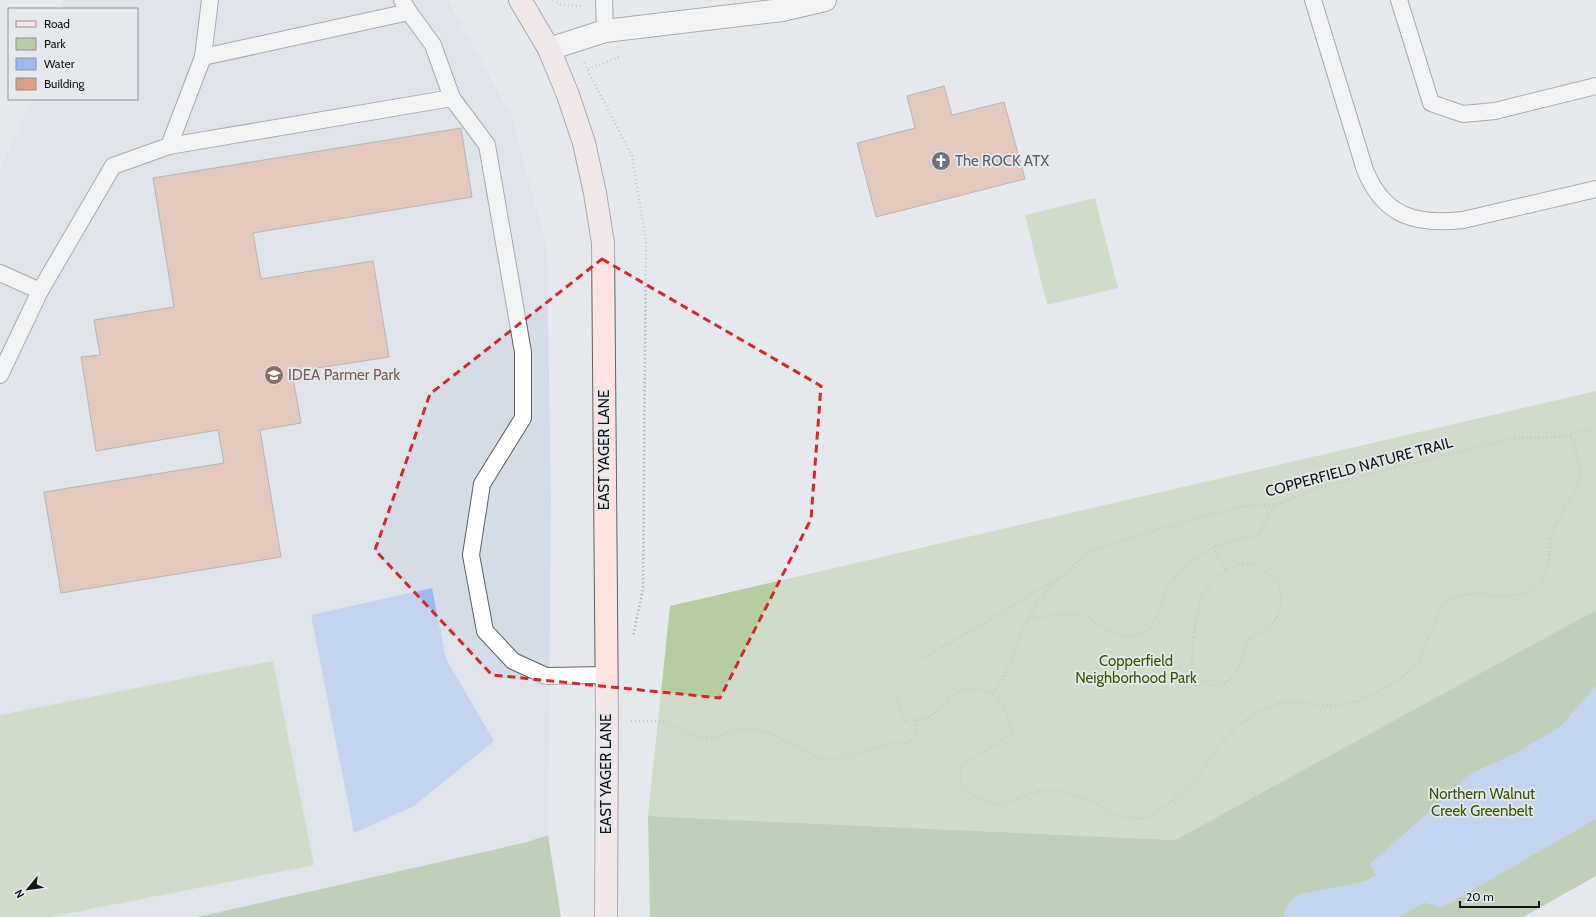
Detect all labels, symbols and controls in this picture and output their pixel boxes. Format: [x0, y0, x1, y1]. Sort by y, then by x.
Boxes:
legend [8, 8, 138, 100]
text: Road [44, 16, 70, 31]
text: Park [44, 36, 66, 51]
text: Water [44, 56, 75, 71]
text: Building [44, 76, 86, 91]
church icon: The ROCK ATX [930, 150, 952, 172]
place label: The ROCK ATX [955, 152, 1049, 170]
school or university icon: IDEA Parmer Park [263, 364, 285, 386]
place label: IDEA Parmer Park [288, 366, 400, 384]
street label: EAST YAGER LANE [595, 390, 613, 510]
street label: COPPERFIELD NATURE TRAIL [1263, 433, 1455, 501]
park label: Copperfield Neighborhood Park [1075, 652, 1197, 687]
street label: EAST YAGER LANE [597, 714, 615, 834]
park label: Northern Walnut Creek Greenbelt [1429, 785, 1535, 820]
north arrow [8, 869, 48, 909]
scale bar [1460, 883, 1539, 909]
text: N [11, 887, 27, 901]
text: 20 m [1466, 889, 1494, 904]

